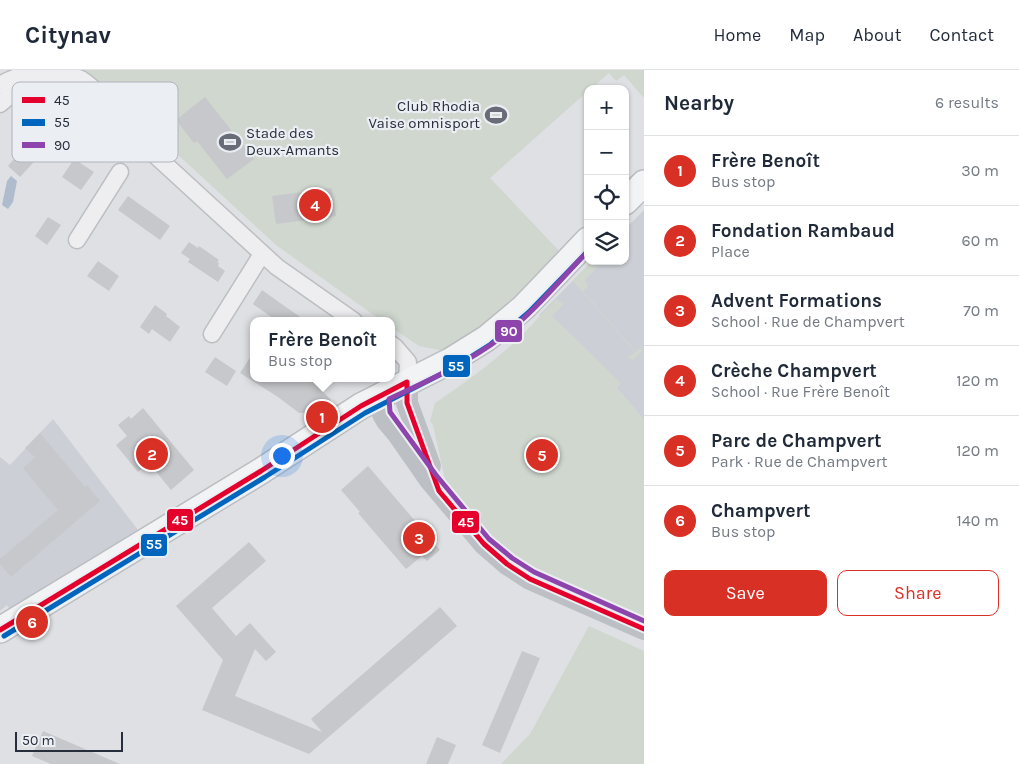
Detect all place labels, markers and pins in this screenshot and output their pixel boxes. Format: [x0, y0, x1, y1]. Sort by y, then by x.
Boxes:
place label: Club Rhodia Vaise omnisport [369, 97, 480, 132]
sports icon: Club Rhodia Vaise omnisport [483, 102, 509, 128]
place label: Stade des Deux-Amants [246, 124, 339, 159]
sports icon: Stade des Deux-Amants [217, 129, 243, 155]
pin: 4 [299, 186, 331, 224]
pin: 1 [306, 398, 338, 436]
pin: 2 [136, 435, 168, 473]
pin: 5 [526, 436, 558, 474]
pin: 3 [403, 519, 435, 557]
pin: 6 [16, 603, 48, 641]

